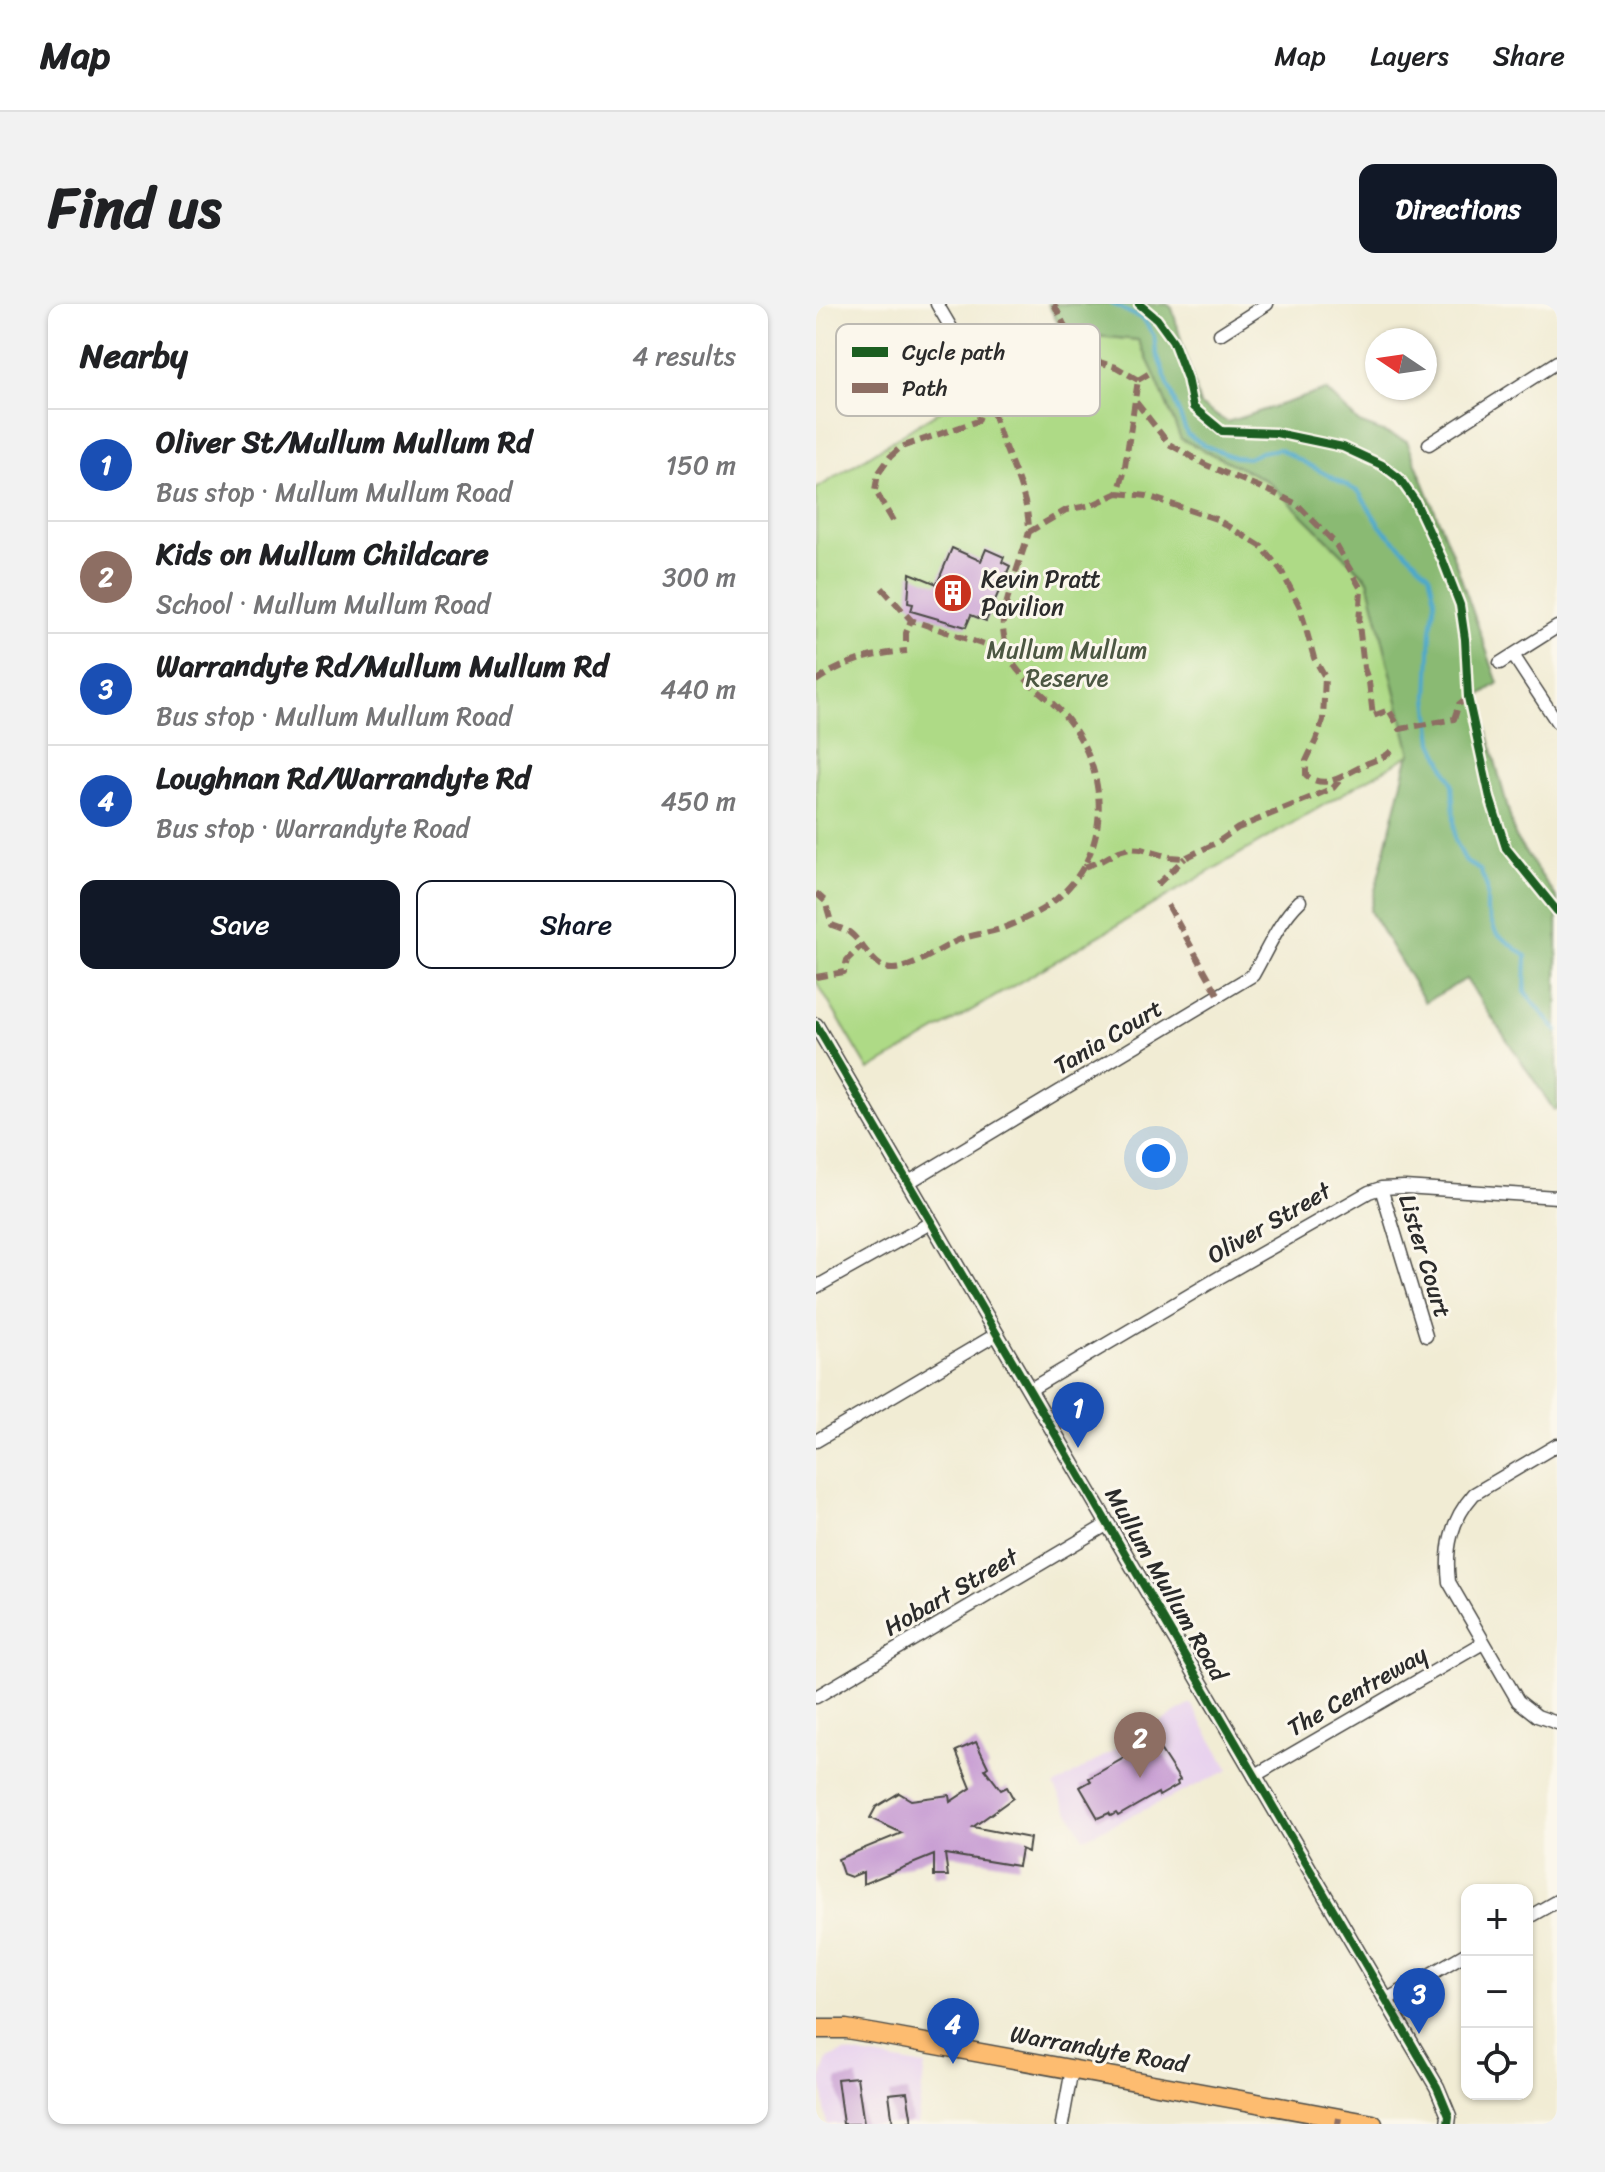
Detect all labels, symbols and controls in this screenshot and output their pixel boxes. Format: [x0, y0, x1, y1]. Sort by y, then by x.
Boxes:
text: Map [40, 22, 110, 89]
text: Map [1274, 31, 1326, 80]
text: Layers [1370, 31, 1449, 80]
text: Share [1493, 31, 1565, 80]
text: Find us [48, 159, 221, 258]
button: Directions [1359, 164, 1557, 253]
legend [836, 324, 1100, 416]
text: Nearby [80, 326, 188, 386]
north arrow [1365, 328, 1437, 400]
text: 4 results [632, 333, 736, 379]
text: Cycle path [902, 333, 1005, 372]
text: Path [902, 369, 948, 408]
text: Oliver St/Mullum Mullum Rd [156, 415, 532, 469]
text: 1 [100, 442, 112, 488]
text: 150 m [666, 442, 736, 488]
text: Bus stop · Mullum Mullum Road [156, 469, 512, 515]
text: Kids on Mullum Childcare [156, 527, 489, 581]
text: 2 [98, 554, 114, 600]
text: 300 m [662, 554, 736, 600]
place label: Kevin Pratt Pavilion [981, 558, 1101, 628]
building icon: Kevin Pratt Pavilion [932, 572, 974, 614]
text: School · Mullum Mullum Road [156, 581, 490, 627]
park label: Mullum Mullum Reserve [986, 629, 1148, 699]
text: Warrandyte Rd/Mullum Mullum Rd [156, 639, 608, 693]
text: 3 [99, 666, 113, 712]
text: 440 m [660, 666, 736, 712]
text: Bus stop · Mullum Mullum Road [156, 693, 512, 739]
text: Loughnan Rd/Warrandyte Rd [156, 751, 530, 805]
text: 4 [98, 778, 114, 824]
text: 450 m [661, 778, 736, 824]
text: Bus stop · Warrandyte Road [156, 805, 469, 851]
button: Save [80, 880, 400, 969]
button: Share [416, 880, 736, 969]
street label: Tania Court [1045, 988, 1171, 1086]
your location [1136, 1138, 1176, 1178]
street label: Oliver Street [1199, 1170, 1340, 1276]
street label: Lister Court [1386, 1189, 1464, 1323]
pin: 1 [1052, 1382, 1104, 1448]
street label: Mullum Mullum Road [1093, 1479, 1240, 1691]
street label: Hobart Street [876, 1536, 1028, 1648]
street label: The Centreway [1279, 1633, 1436, 1748]
pin: 2 [1114, 1712, 1166, 1778]
map controls [1461, 1884, 1533, 2100]
button: + [1461, 1884, 1533, 1956]
button: − [1461, 1956, 1533, 2028]
pin: 3 [1393, 1968, 1445, 2034]
pin: 4 [927, 1998, 979, 2064]
street label: Warrandyte Road [1007, 2013, 1193, 2086]
button: locate [1461, 2028, 1533, 2100]

